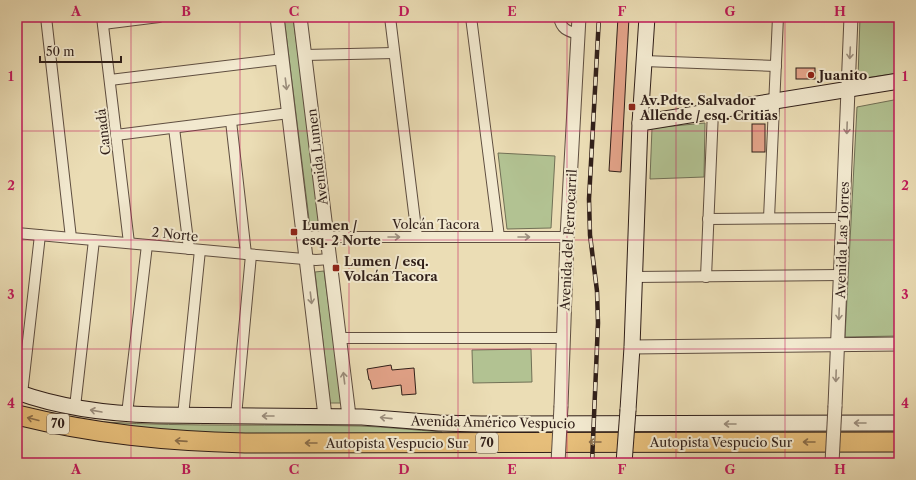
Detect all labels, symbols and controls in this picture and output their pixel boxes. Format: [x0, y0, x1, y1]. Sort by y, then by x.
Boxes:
text: A [70, 3, 82, 19]
text: B [181, 3, 191, 19]
text: C [289, 3, 299, 19]
text: D [398, 3, 410, 19]
text: E [507, 3, 517, 19]
text: F [618, 3, 627, 19]
text: G [724, 3, 736, 19]
text: H [834, 3, 846, 19]
scale bar [40, 38, 121, 64]
text: 50 m [46, 44, 75, 59]
one-way arrow [846, 46, 854, 59]
place label: Juanito [817, 67, 867, 83]
text: 1 [8, 68, 14, 84]
text: 1 [902, 68, 908, 84]
marker: Juanito [806, 70, 816, 80]
one-way arrow [282, 77, 289, 90]
place label: Av.Pdte. Salvador Allende / esq. Critias [639, 92, 778, 123]
marker: Av.Pdte. Salvador Allende / esq. Critias [627, 102, 637, 112]
street label: Canadá [92, 108, 114, 156]
street label: Avenida Lumen [303, 108, 331, 207]
one-way arrow [843, 121, 850, 134]
street label: Avenida del Ferrocarril [556, 169, 580, 312]
text: 2 [7, 177, 15, 193]
text: 2 [901, 177, 909, 193]
street label: Avenida Las Torres [832, 181, 852, 300]
street label: Volcán Tacora [391, 216, 480, 232]
place label: Lumen / esq. 2 Norte [302, 217, 381, 248]
street label: 2 Norte [151, 224, 199, 244]
marker: Lumen / esq. 2 Norte [289, 227, 299, 237]
one-way arrow [387, 233, 400, 241]
one-way arrow [517, 233, 530, 241]
place label: Lumen / esq. Volcán Tacora [343, 253, 438, 284]
marker: Lumen / esq. Volcán Tacora [331, 263, 341, 273]
text: 3 [7, 286, 15, 302]
text: 3 [901, 286, 909, 302]
one-way arrow [308, 291, 315, 304]
one-way arrow [835, 307, 842, 320]
one-way arrow [832, 369, 840, 382]
one-way arrow [341, 371, 348, 384]
text: 4 [7, 395, 15, 411]
text: 4 [901, 395, 909, 411]
one-way arrow [90, 407, 103, 415]
one-way arrow [262, 412, 275, 420]
street label: Avenida Américo Vespucio [410, 413, 575, 431]
one-way arrow [27, 414, 40, 422]
road number: 70 [47, 414, 69, 434]
one-way arrow [380, 415, 393, 422]
one-way arrow [854, 419, 867, 427]
one-way arrow [724, 420, 737, 428]
road number: 70 [476, 433, 498, 453]
street label: Autopista Vespucio Sur [649, 434, 793, 450]
street label: Autopista Vespucio Sur [325, 435, 469, 451]
one-way arrow [175, 437, 188, 444]
one-way arrow [589, 438, 602, 446]
one-way arrow [803, 438, 816, 446]
one-way arrow [305, 439, 318, 447]
text: A [70, 461, 82, 477]
text: B [181, 461, 191, 477]
text: C [289, 461, 299, 477]
text: D [398, 461, 410, 477]
text: E [507, 461, 517, 477]
text: F [618, 461, 627, 477]
text: G [724, 461, 736, 477]
text: H [834, 461, 846, 477]

